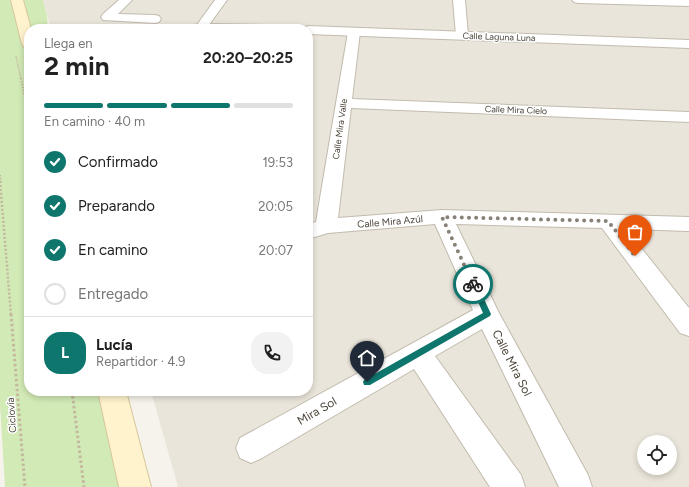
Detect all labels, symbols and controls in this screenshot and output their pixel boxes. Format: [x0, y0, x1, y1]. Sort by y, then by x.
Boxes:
street label: Calle Laguna Luna [462, 30, 536, 43]
text: Llega en [44, 36, 93, 51]
text: 20:20–20:25 [203, 49, 293, 67]
text: 2 min [44, 50, 110, 82]
street label: Calle Mira Valle [330, 98, 349, 160]
street label: Calle Mira Cielo [485, 103, 547, 116]
text: En camino · 40 m [44, 114, 145, 129]
icon: check [44, 151, 66, 173]
text: Confirmado [78, 153, 158, 171]
text: 19:53 [262, 155, 293, 170]
icon: check [44, 195, 66, 217]
text: Preparando [78, 197, 155, 215]
text: 20:05 [258, 199, 293, 214]
street label: Calle Mira Azúl [357, 212, 423, 231]
pin [618, 215, 652, 256]
icon: bag [624, 221, 646, 243]
icon: check [44, 239, 66, 261]
text: En camino [78, 241, 148, 259]
text: 20:07 [259, 243, 293, 258]
courier [453, 264, 493, 304]
icon: bike [462, 273, 484, 295]
text: Entregado [78, 285, 148, 303]
street label: Calle Mira Sol [489, 327, 535, 399]
button: phone [251, 332, 293, 374]
text: Lucía [96, 336, 133, 354]
pin [350, 341, 384, 382]
text: L [61, 344, 69, 362]
icon: home [356, 347, 378, 369]
text: Repartidor · 4.9 [96, 354, 185, 369]
street label: Mira Sol [295, 394, 339, 428]
street label: Ciclovía [4, 397, 19, 433]
map controls [637, 435, 677, 475]
button: locate [637, 435, 677, 475]

